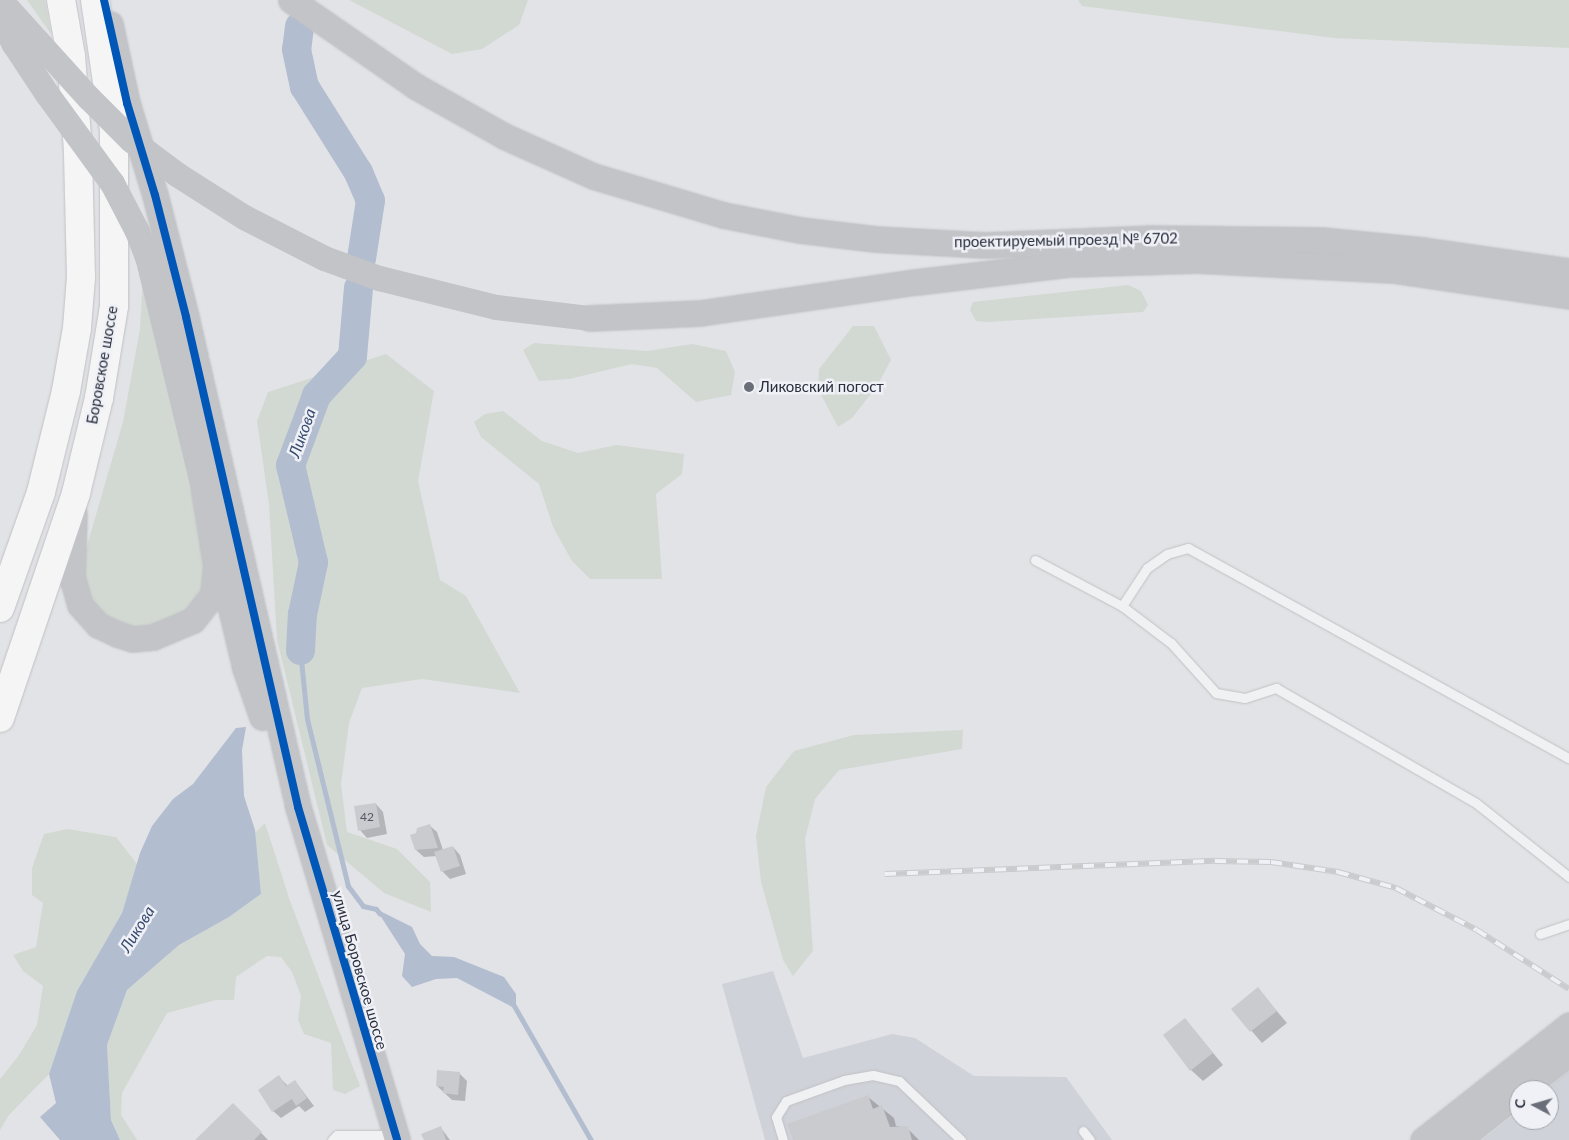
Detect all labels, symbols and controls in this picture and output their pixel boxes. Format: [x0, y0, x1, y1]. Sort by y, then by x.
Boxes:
street label: проектируемый проезд № 6702 [954, 229, 1178, 251]
street label: Боровское шоссе [83, 304, 121, 426]
place label: Ликовский погост [759, 378, 884, 396]
marker: Ликовский погост [743, 381, 755, 393]
water label: Ликова [284, 406, 320, 460]
house number: 42 [360, 810, 374, 824]
street label: улица Боровское шоссе [329, 888, 391, 1052]
water label: Ликова [115, 902, 159, 956]
north arrow [1509, 1080, 1559, 1130]
text: С [1511, 1098, 1529, 1109]

